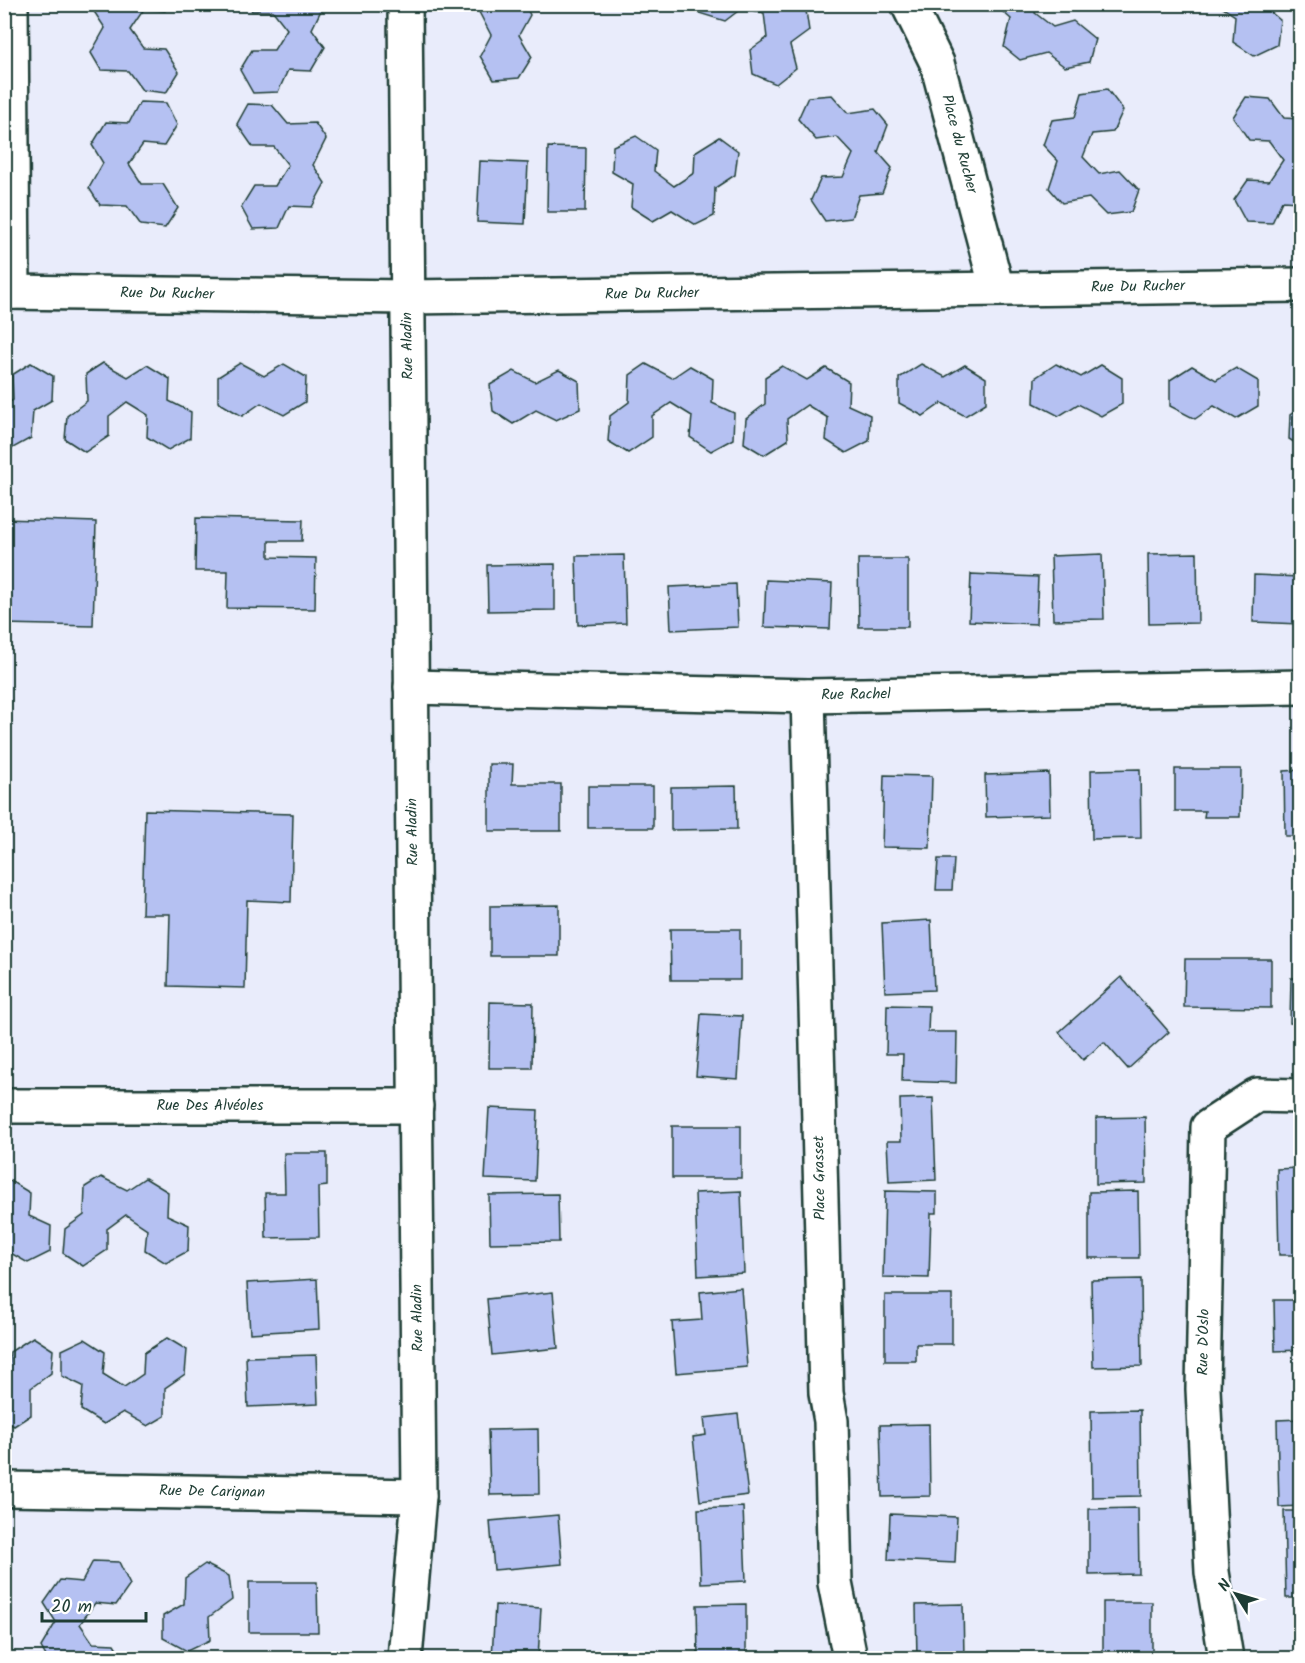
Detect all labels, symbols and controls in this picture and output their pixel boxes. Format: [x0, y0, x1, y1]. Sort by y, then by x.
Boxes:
street label: Place du Rucher [934, 92, 984, 197]
street label: Rue Du Rucher [1091, 274, 1186, 300]
street label: Rue Du Rucher [120, 281, 215, 307]
street label: Rue Du Rucher [605, 281, 700, 307]
street label: Rue Aladin [395, 312, 421, 380]
street label: Rue Rachel [821, 682, 891, 708]
street label: Rue Aladin [400, 798, 426, 866]
street label: Rue Des Alvéoles [157, 1094, 264, 1118]
street label: Place Grasset [807, 1135, 833, 1221]
street label: Rue Aladin [405, 1284, 431, 1352]
street label: Rue D'Oslo [1191, 1308, 1217, 1376]
street label: Rue De Carignan [159, 1479, 265, 1505]
north arrow [1206, 1564, 1266, 1624]
text: N [1212, 1574, 1238, 1597]
scale bar [42, 1585, 146, 1623]
text: 20 m [51, 1593, 92, 1622]

